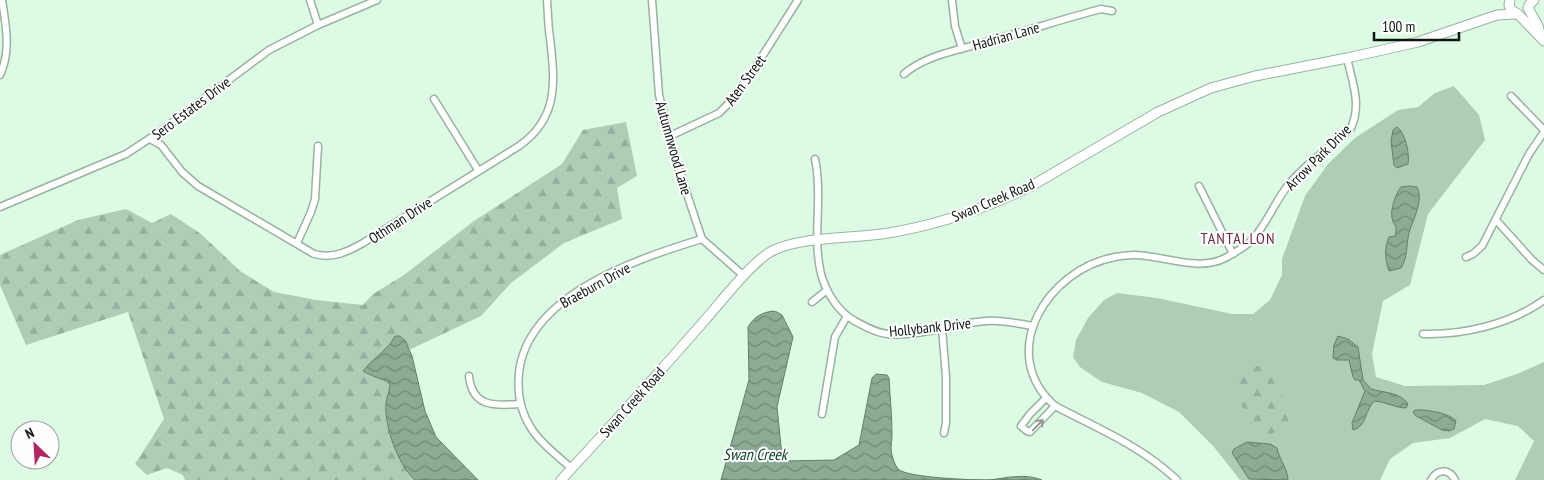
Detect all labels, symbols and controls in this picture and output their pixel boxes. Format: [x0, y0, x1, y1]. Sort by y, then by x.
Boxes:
scale bar [1374, 10, 1459, 42]
street label: Hadrian Lane [970, 17, 1042, 55]
text: 100 m [1382, 17, 1415, 36]
street label: Aten Street [720, 51, 770, 109]
street label: Sero Estates Drive [148, 72, 234, 144]
street label: Autumnwood Lane [652, 99, 696, 197]
street label: Arrow Park Drive [1281, 120, 1355, 194]
street label: Swan Creek Road [949, 174, 1037, 226]
street label: Othman Drive [365, 192, 435, 248]
district label: TANTALLON [1200, 228, 1276, 248]
street label: Braeburn Drive [556, 258, 634, 312]
street label: Hollybank Drive [888, 313, 972, 341]
street label: Swan Creek Road [595, 363, 669, 441]
one-way arrow [1032, 419, 1044, 431]
north arrow [10, 420, 60, 470]
text: N [22, 423, 37, 443]
water label: Swan Creek [723, 444, 789, 464]

